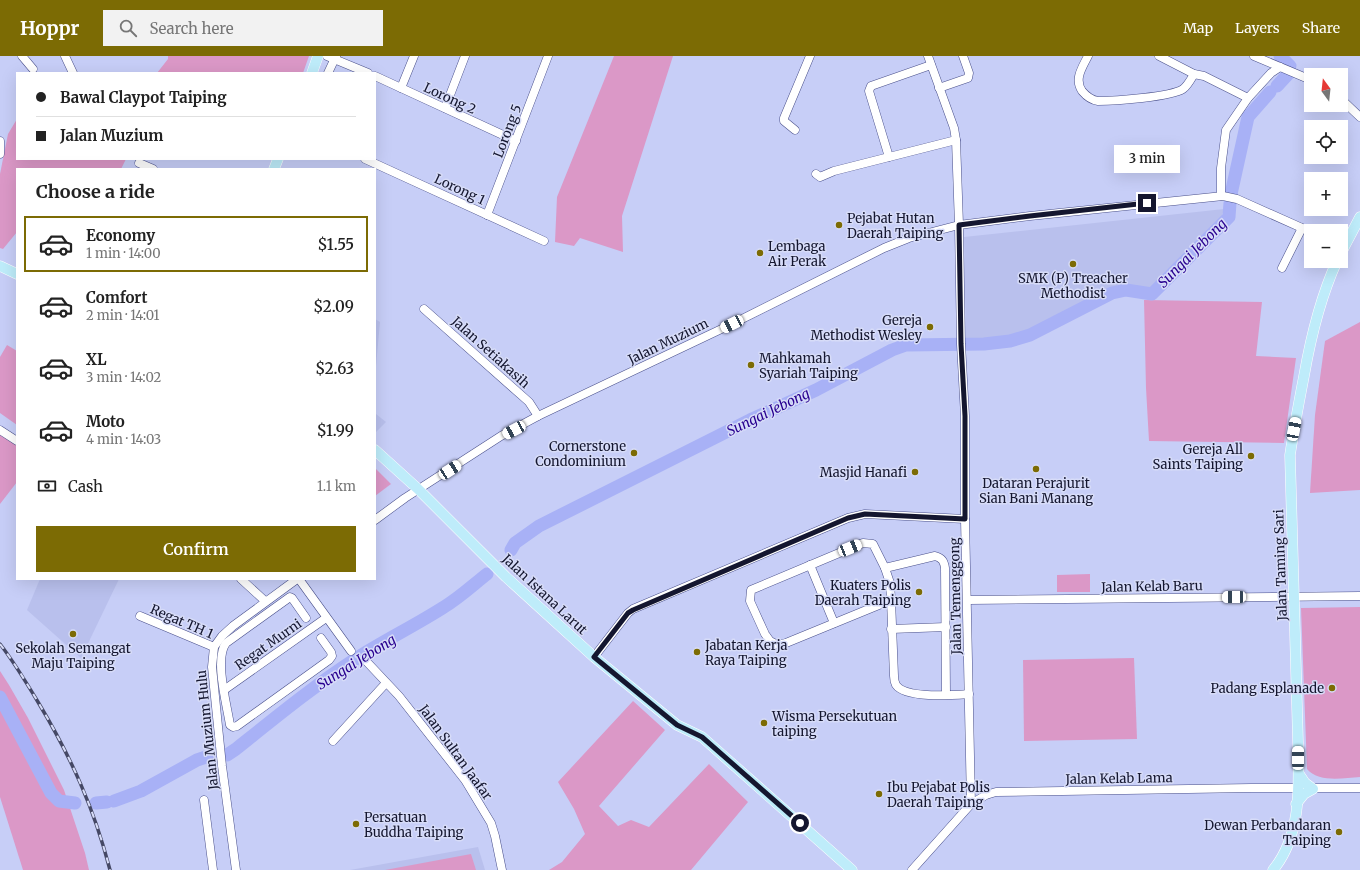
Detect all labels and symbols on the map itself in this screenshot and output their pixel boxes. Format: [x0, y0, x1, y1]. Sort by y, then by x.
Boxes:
north arrow [1304, 68, 1348, 112]
street label: Lorong 2 [421, 79, 479, 118]
street label: Lorong 5 [490, 102, 525, 160]
callout: 3 min [1114, 145, 1180, 173]
street label: Lorong 1 [432, 170, 488, 209]
route end [1138, 194, 1156, 212]
place label: Pejabat Hutan Daerah Taiping [847, 210, 943, 242]
water label: Sungai Jebong [1154, 215, 1230, 291]
marker: Pejabat Hutan Daerah Taiping [834, 220, 844, 230]
place label: Lembaga Air Perak [767, 238, 827, 270]
marker: Lembaga Air Perak [755, 248, 765, 258]
marker: SMK (P) Treacher Methodist [1068, 259, 1078, 269]
place label: SMK (P) Treacher Methodist [1018, 270, 1128, 302]
street label: Jalan Setiakasih [447, 312, 534, 392]
place label: Gereja Methodist Wesley [810, 312, 922, 344]
car [719, 313, 745, 335]
street label: Jalan Muzium [625, 315, 711, 369]
marker: Gereja Methodist Wesley [925, 322, 935, 332]
place label: Mahkamah Syariah Taiping [759, 350, 858, 382]
marker: Mahkamah Syariah Taiping [746, 360, 756, 370]
water label: Sungai Jebong [724, 384, 813, 440]
car [1286, 416, 1302, 442]
car [501, 419, 527, 441]
place label: Cornerstone Condominium [535, 438, 626, 470]
place label: Gereja All Saints Taiping [1153, 441, 1243, 473]
marker: Cornerstone Condominium [629, 448, 639, 458]
marker: Gereja All Saints Taiping [1246, 451, 1256, 461]
car [437, 458, 463, 482]
place label: Masjid Hanafi [820, 464, 908, 481]
marker: Dataran Perajurit Sian Bani Manang [1031, 464, 1041, 474]
marker: Masjid Hanafi [910, 467, 920, 477]
place label: Dataran Perajurit Sian Bani Manang [979, 475, 1093, 507]
street label: Jalan Taming Sari [1270, 509, 1291, 622]
street label: Jalan Temenggong [946, 537, 965, 656]
car [837, 538, 863, 558]
street label: Jalan Istana Larut [498, 550, 591, 638]
place label: Kuaters Polis Daerah Taiping [815, 577, 911, 609]
street label: Jalan Kelab Baru [1100, 577, 1203, 596]
marker: Kuaters Polis Daerah Taiping [914, 587, 924, 597]
car [1222, 591, 1246, 603]
street label: Regat TH 1 [148, 601, 216, 642]
street label: Regat Murni [231, 615, 305, 674]
marker: Sekolah Semangat Maju Taiping [68, 629, 78, 639]
water label: Sungai Jebong [313, 630, 399, 694]
place label: Jabatan Kerja Raya Taiping [704, 637, 788, 669]
place label: Sekolah Semangat Maju Taiping [15, 640, 131, 672]
marker: Jabatan Kerja Raya Taiping [692, 647, 702, 657]
street label: Jalan Muzium Hulu [193, 669, 222, 792]
place label: Padang Esplanade [1211, 680, 1324, 697]
marker: Padang Esplanade [1327, 683, 1337, 693]
street label: Jalan Sultan Jaafar [415, 700, 496, 803]
place label: Wisma Persekutuan taiping [771, 708, 898, 740]
marker: Wisma Persekutuan taiping [759, 718, 769, 728]
car [1292, 746, 1304, 770]
street label: Jalan Kelab Lama [1064, 769, 1173, 788]
place label: Ibu Pejabat Polis Daerah Taiping [887, 779, 990, 811]
marker: Ibu Pejabat Polis Daerah Taiping [874, 789, 884, 799]
place label: Persatuan Buddha Taiping [364, 809, 464, 841]
route start [791, 814, 809, 832]
place label: Dewan Perbandaran Taiping [1204, 817, 1331, 849]
marker: Persatuan Buddha Taiping [351, 819, 361, 829]
marker: Dewan Perbandaran Taiping [1334, 827, 1344, 837]

